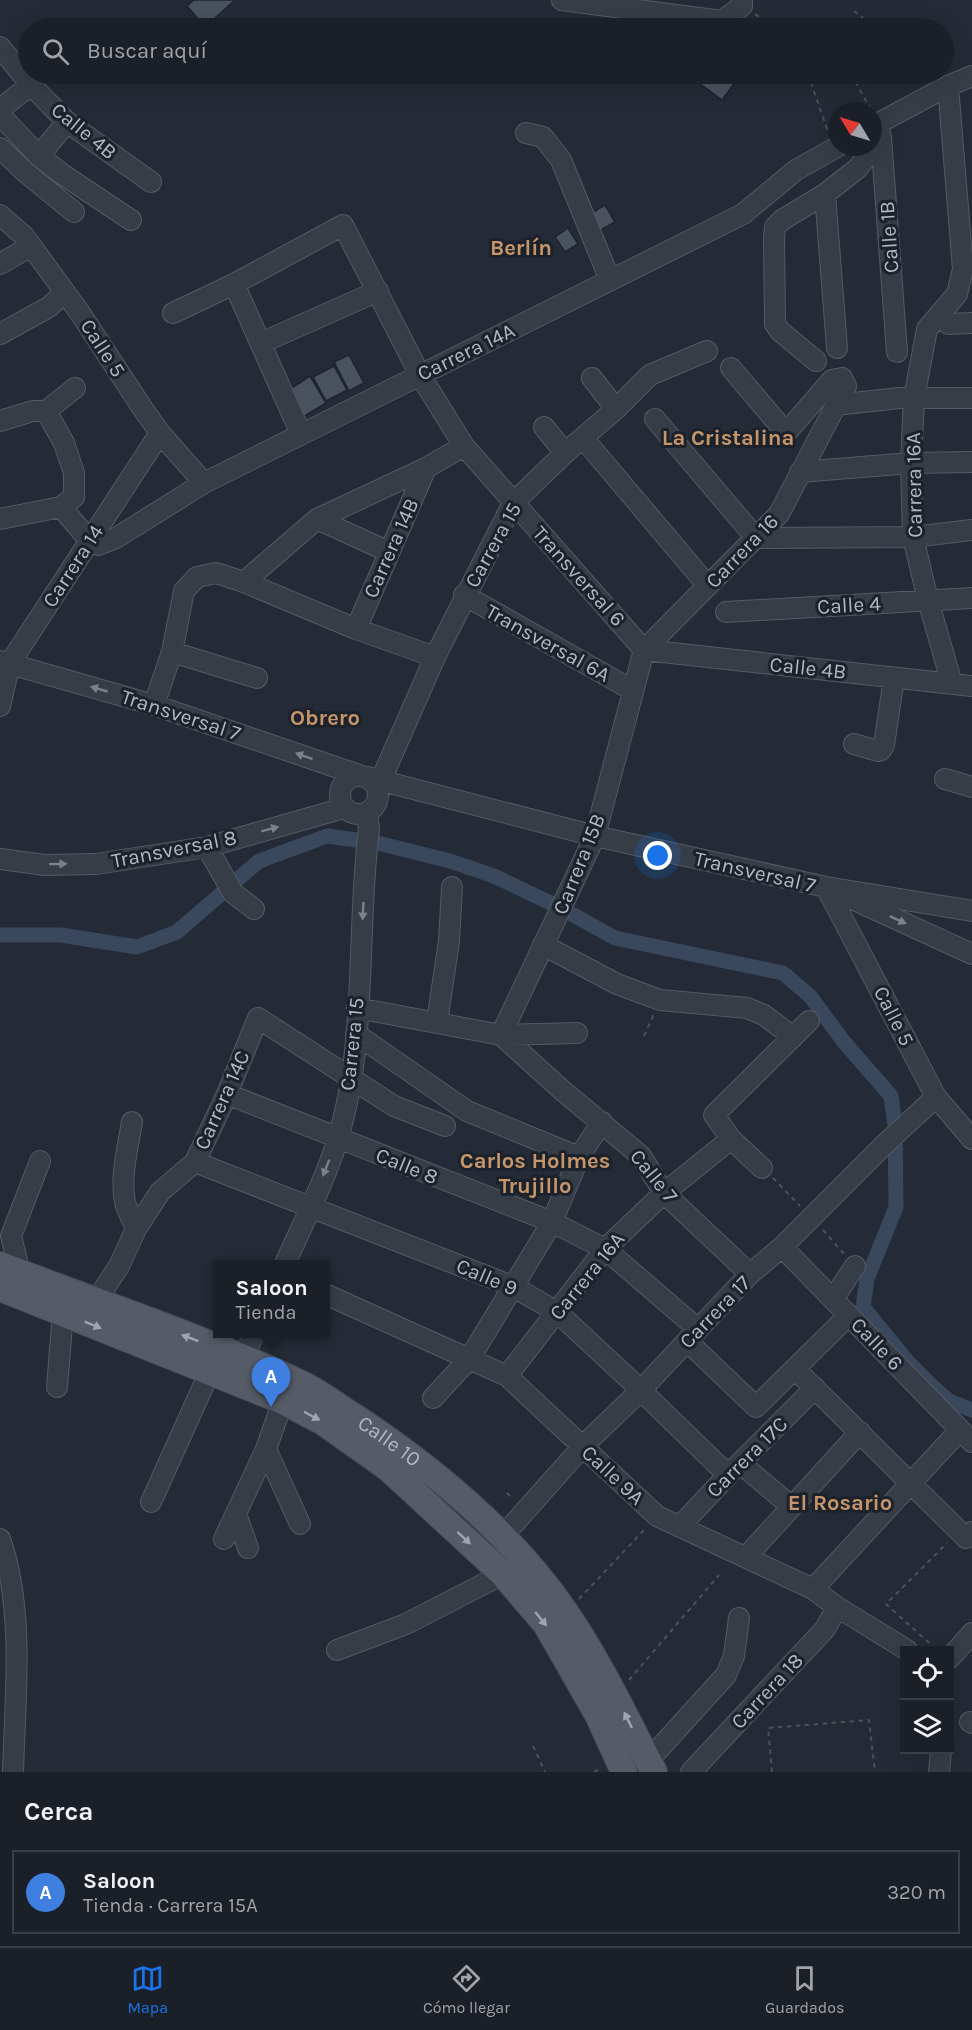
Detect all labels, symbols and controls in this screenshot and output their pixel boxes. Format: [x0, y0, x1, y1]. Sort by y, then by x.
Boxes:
search box [18, 18, 954, 84]
icon: search [39, 35, 72, 68]
text: Buscar aquí [87, 38, 207, 64]
street label: Calle 4B [47, 98, 121, 164]
north arrow [828, 102, 882, 156]
street label: Calle 1B [875, 200, 903, 274]
district label: Berlín [490, 235, 552, 261]
street label: Calle 5 [76, 315, 130, 381]
street label: Carrera 14A [413, 318, 519, 386]
district label: La Cristalina [662, 425, 794, 451]
street label: Carrera 16A [901, 432, 927, 538]
street label: Carrera 14B [358, 495, 424, 601]
street label: Carrera 15 [460, 498, 526, 592]
street label: Carrera 16 [701, 509, 783, 593]
street label: Carrera 14 [38, 520, 109, 612]
street label: Transversal 6 [528, 521, 630, 631]
street label: Calle 4 [817, 591, 882, 619]
street label: Transversal 6A [482, 599, 614, 687]
street label: Calle 4B [769, 652, 847, 684]
one-way arrow [90, 683, 108, 693]
street label: Transversal 7 [118, 684, 244, 746]
district label: Obrero [290, 705, 360, 731]
one-way arrow [295, 751, 313, 761]
street label: Carrera 15B [548, 810, 610, 918]
one-way arrow [262, 824, 280, 833]
street label: Transversal 8 [109, 825, 239, 873]
your location [643, 841, 672, 870]
street label: Transversal 7 [692, 846, 818, 898]
one-way arrow [49, 860, 68, 869]
one-way arrow [358, 902, 367, 921]
one-way arrow [889, 916, 906, 925]
street label: Calle 5 [869, 982, 919, 1050]
street label: Carrera 15 [335, 996, 369, 1092]
street label: Carrera 14C [189, 1047, 255, 1153]
street label: Calle 8 [372, 1143, 442, 1189]
street label: Calle 7 [625, 1144, 683, 1208]
district label: Carlos Holmes Trujillo [460, 1148, 610, 1199]
one-way arrow [321, 1159, 331, 1177]
street label: Carrera 16A [544, 1227, 630, 1325]
street label: Calle 9 [453, 1253, 521, 1301]
popup [213, 1260, 330, 1338]
street label: Carrera 17 [675, 1271, 755, 1353]
text: Saloon [235, 1275, 308, 1301]
text: Tienda [235, 1301, 297, 1324]
street label: Calle 6 [846, 1313, 908, 1375]
one-way arrow [85, 1320, 103, 1330]
one-way arrow [181, 1332, 199, 1342]
pin: A [252, 1358, 290, 1407]
street label: Calle 10 [353, 1410, 425, 1472]
one-way arrow [304, 1411, 321, 1421]
street label: Carrera 17C [702, 1412, 792, 1502]
street label: Calle 9A [577, 1440, 649, 1510]
district label: El Rosario [788, 1490, 892, 1516]
one-way arrow [456, 1531, 471, 1545]
one-way arrow [534, 1611, 547, 1626]
map controls [900, 1646, 954, 1754]
button: locate [900, 1646, 954, 1700]
street label: Carrera 18 [726, 1648, 808, 1734]
button: layers [900, 1700, 954, 1754]
one-way arrow [623, 1711, 632, 1728]
text: Cerca [24, 1796, 93, 1827]
text: Saloon [83, 1868, 155, 1894]
text: A [39, 1881, 52, 1904]
text: 320 m [887, 1881, 946, 1904]
text: Tienda · Carrera 15A [83, 1894, 258, 1917]
tab: Mapa [128, 1962, 168, 2017]
tab: Cómo llegar [423, 1962, 510, 2017]
tab: Guardados [765, 1962, 844, 2017]

